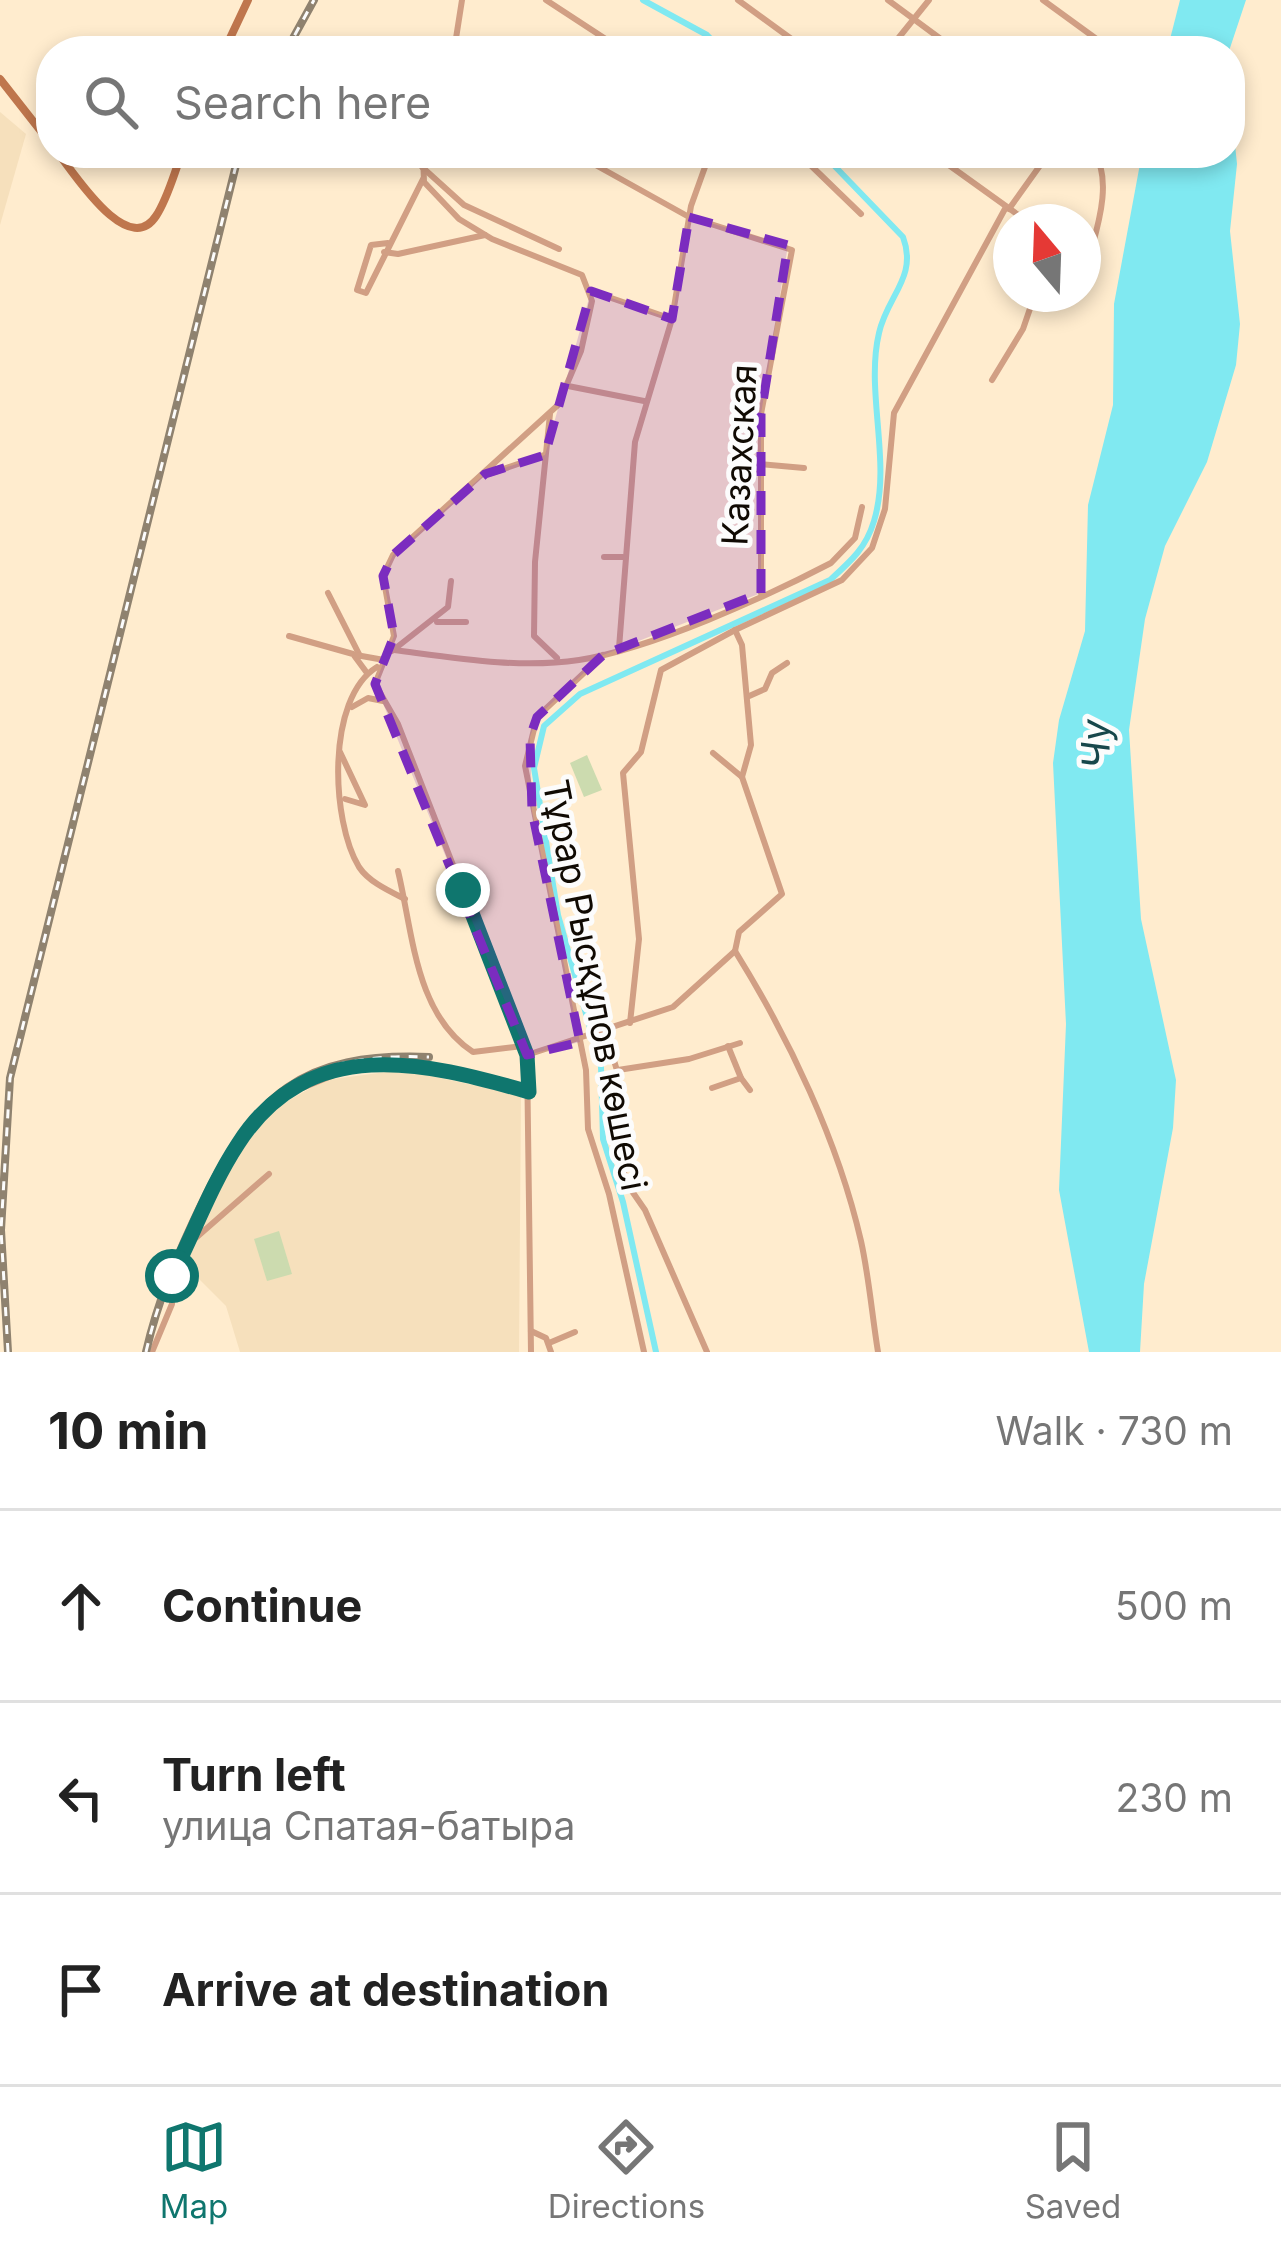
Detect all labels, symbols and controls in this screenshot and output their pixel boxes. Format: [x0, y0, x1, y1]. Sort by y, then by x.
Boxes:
search box [36, 36, 1245, 168]
icon: search [78, 69, 144, 135]
text: Search here [174, 75, 431, 130]
north arrow [993, 204, 1101, 312]
street label: Казахская [712, 363, 766, 547]
water label: Чу [1071, 717, 1119, 770]
street label: Тұрар Рысқұлов көшесі [534, 776, 656, 1194]
route end [436, 863, 490, 917]
route start [145, 1249, 199, 1303]
text: 10 min [48, 1400, 209, 1461]
text: Walk · 730 m [995, 1407, 1233, 1454]
icon: ahead [48, 1573, 114, 1639]
text: Continue [162, 1578, 362, 1633]
text: 500 m [1115, 1582, 1233, 1629]
text: Turn left [162, 1747, 346, 1802]
icon: left [48, 1765, 114, 1831]
text: 230 m [1115, 1774, 1233, 1821]
text: улица Спатая-батыра [162, 1802, 575, 1849]
icon: arrive [48, 1957, 114, 2023]
text: Arrive at destination [162, 1962, 609, 2017]
tab: Map [160, 2114, 228, 2226]
tab: Directions [548, 2114, 705, 2226]
tab: Saved [1025, 2114, 1121, 2226]

